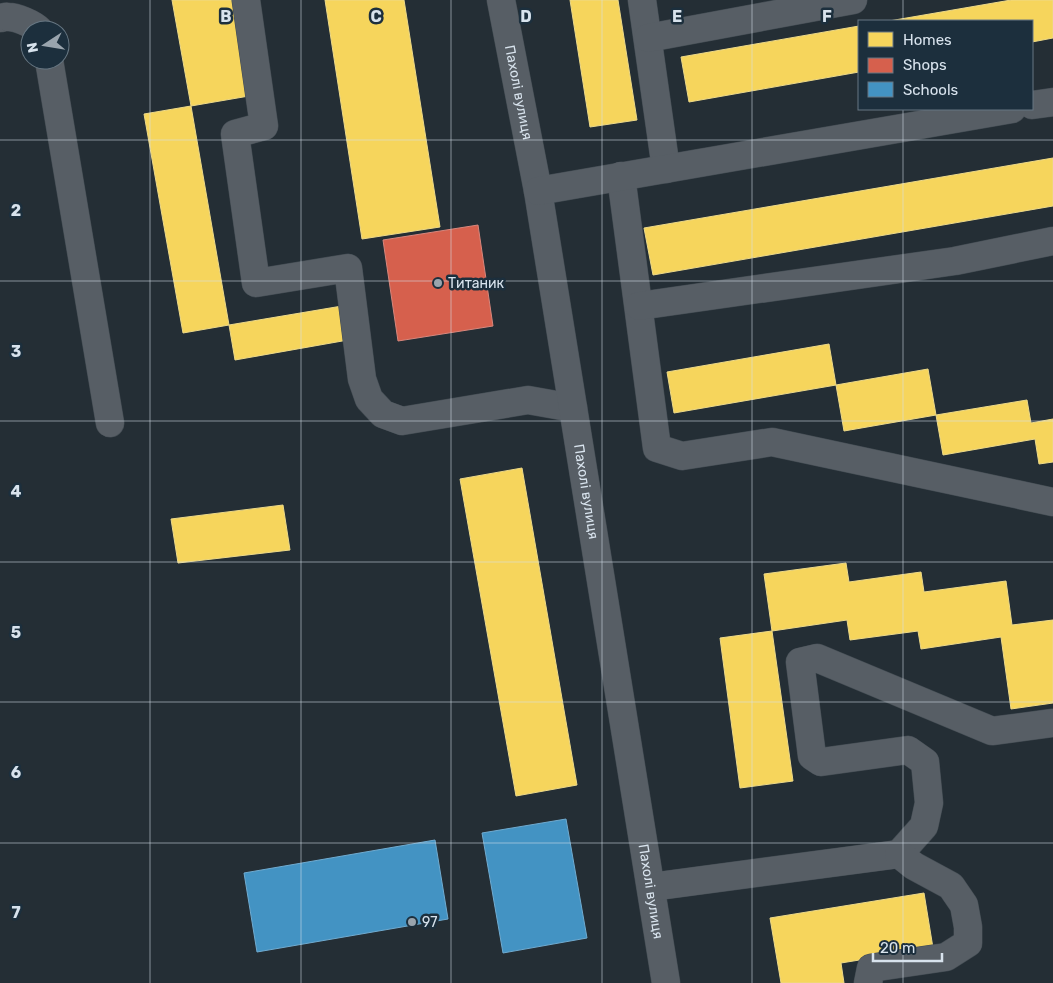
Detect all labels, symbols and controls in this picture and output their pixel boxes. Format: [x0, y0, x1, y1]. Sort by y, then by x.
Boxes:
text: B [220, 7, 232, 26]
text: C [370, 7, 382, 26]
text: D [520, 7, 532, 26]
text: E [672, 7, 682, 26]
text: F [822, 7, 832, 26]
north arrow [20, 20, 70, 70]
legend [858, 20, 1033, 110]
text: Homes [903, 31, 952, 49]
text: N [23, 41, 42, 54]
street label: Пахолі вулиця [501, 44, 536, 141]
text: Shops [903, 56, 947, 74]
text: Schools [903, 81, 959, 99]
text: 2 [11, 201, 21, 220]
place label: Титаник [448, 275, 505, 292]
marker: Титаник [432, 277, 444, 289]
text: 3 [11, 342, 21, 361]
street label: Пахолі вулиця [570, 443, 602, 540]
text: 4 [11, 482, 22, 501]
text: 5 [11, 623, 21, 642]
text: 6 [11, 763, 21, 782]
street label: Пахолі вулиця [635, 843, 667, 940]
text: 7 [11, 903, 21, 922]
place label: 97 [422, 914, 437, 931]
marker: 97 [406, 916, 418, 928]
scale bar [873, 930, 942, 962]
text: 20 m [880, 939, 915, 957]

